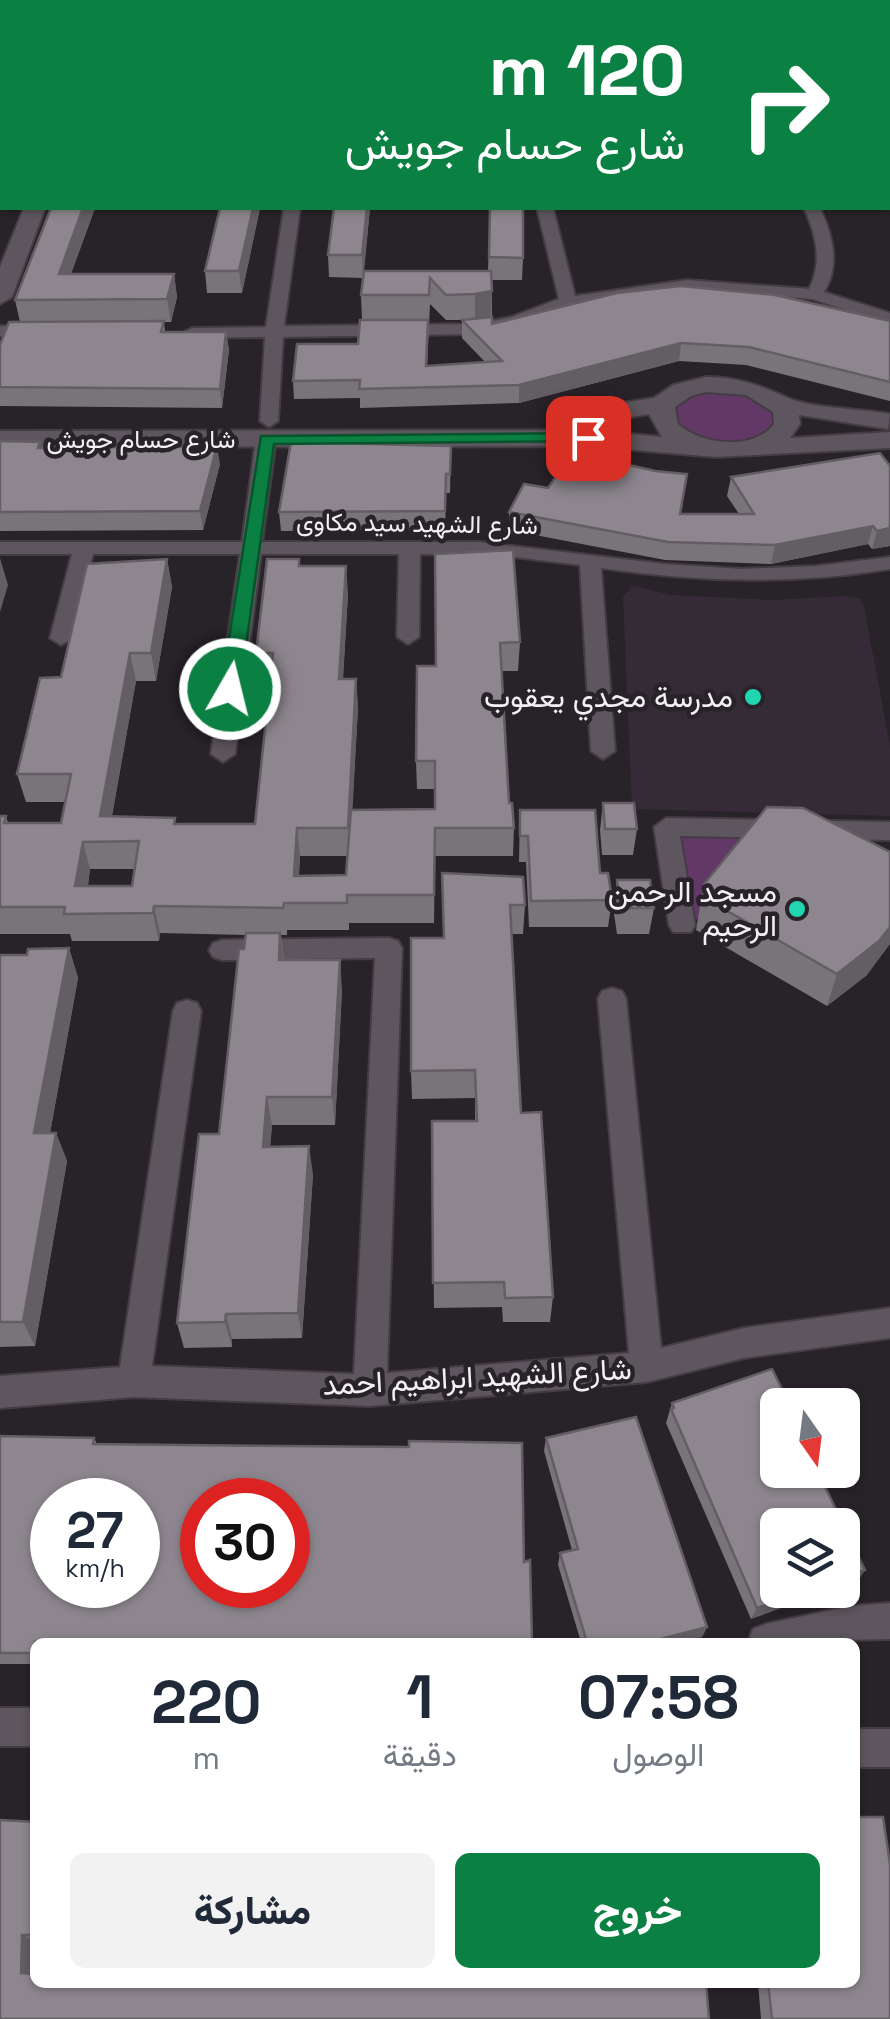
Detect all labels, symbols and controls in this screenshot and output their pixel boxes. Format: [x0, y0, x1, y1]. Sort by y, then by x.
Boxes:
text: 120 m [489, 26, 685, 115]
icon: right [720, 40, 850, 170]
text: شارع حسام جويش [345, 115, 685, 172]
pin [546, 396, 631, 481]
icon: arrive [561, 411, 616, 466]
street label: شارع حسام جويش [47, 423, 235, 456]
street label: شارع الشهيد سيد مكاوى [296, 505, 538, 542]
position arrow [178, 637, 282, 741]
place label: مدرسة مجدي يعقوب [484, 677, 733, 721]
marker: مدرسة مجدي يعقوب [742, 686, 764, 708]
place label: مسجد الرحمن الرحيم [608, 872, 777, 945]
marker: مسجد الرحمن الرحيم [786, 898, 808, 920]
street label: شارع الشهيد ابراهيم احمد [321, 1349, 633, 1405]
north arrow [760, 1388, 860, 1488]
map controls [760, 1388, 860, 1608]
speed limit sign: 30 [180, 1478, 310, 1608]
text: 27 [67, 1499, 123, 1563]
button: layers [760, 1508, 860, 1608]
text: km/h [65, 1552, 125, 1584]
text: 1 [406, 1659, 433, 1736]
text: 07:58 [578, 1659, 739, 1736]
text: 220 [151, 1664, 261, 1741]
text: دقيقة [383, 1735, 457, 1775]
text: الوصول [612, 1735, 705, 1775]
text: m [193, 1738, 220, 1778]
button: مشاركة [70, 1853, 435, 1968]
button: خروج [455, 1853, 820, 1968]

